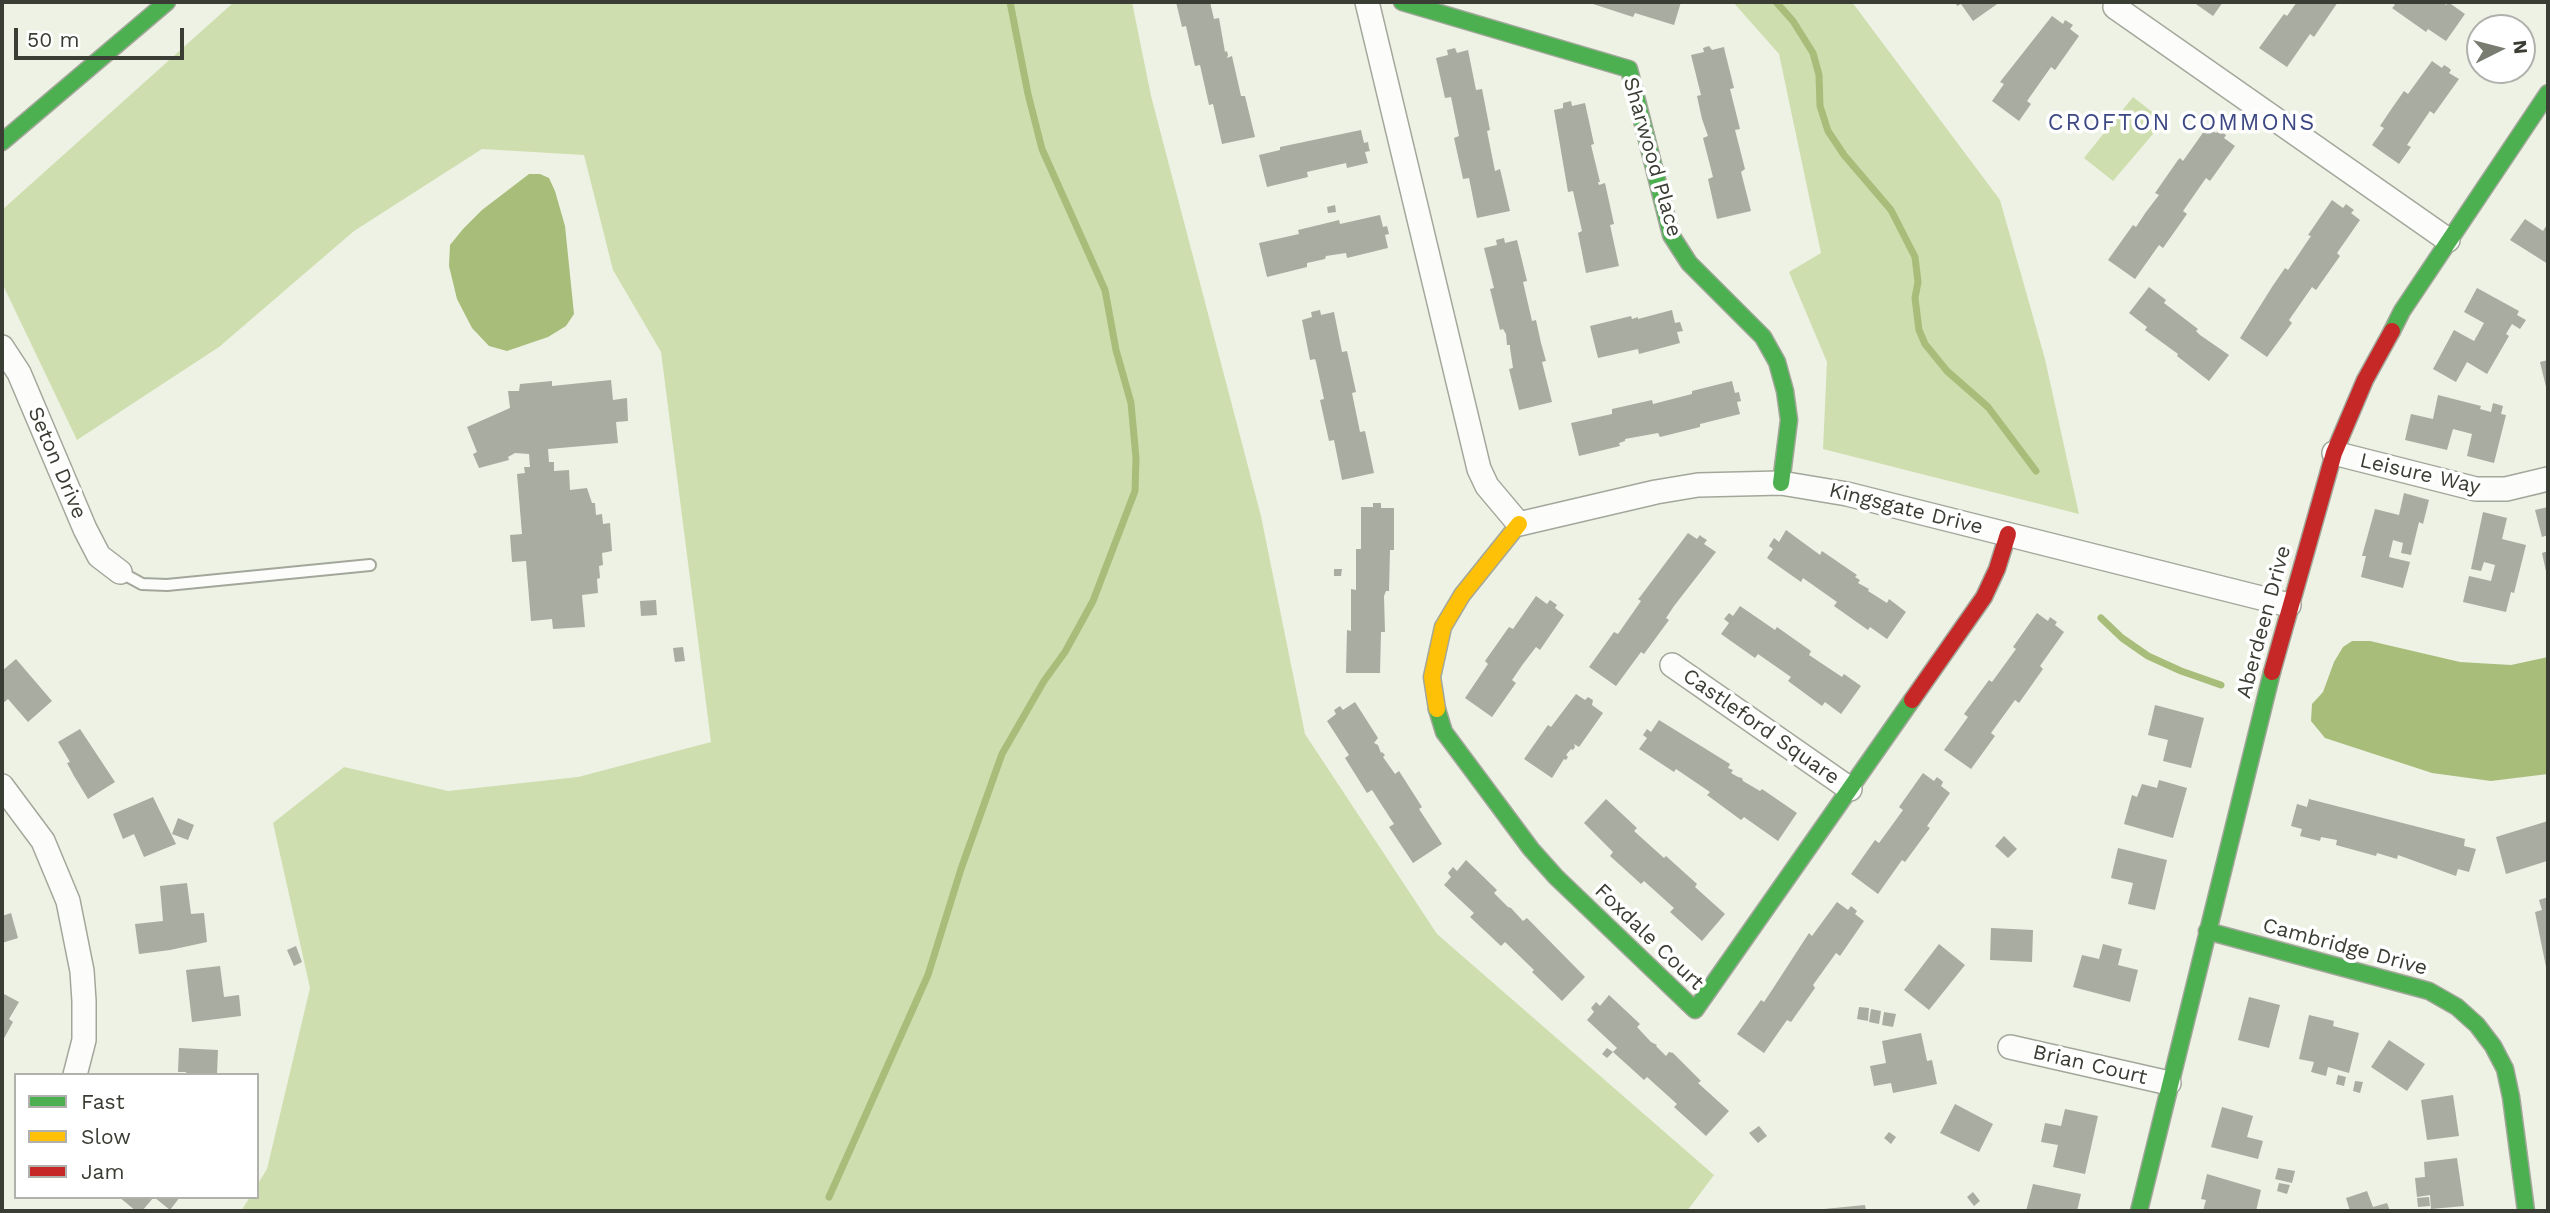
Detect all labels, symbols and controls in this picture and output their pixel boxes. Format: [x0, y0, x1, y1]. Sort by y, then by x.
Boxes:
scale bar [18, 14, 187, 58]
north arrow [2466, 14, 2536, 84]
text: 50 m [27, 27, 79, 52]
text: N [2508, 39, 2533, 55]
street label: Sharwood Place [1617, 74, 1687, 240]
district label: CROFTON COMMONS [2050, 109, 2314, 137]
street label: Seton Drive [22, 403, 92, 523]
street label: Leisure Way [2357, 448, 2483, 500]
street label: Kingsgate Drive [1827, 478, 1985, 540]
street label: Aberdeen Drive [2231, 543, 2297, 701]
street label: Castleford Square [1678, 663, 1844, 791]
street label: Foxdale Court [1589, 879, 1709, 995]
street label: Cambridge Drive [2260, 913, 2430, 981]
street label: Brian Court [2030, 1040, 2150, 1090]
legend [14, 1073, 259, 1199]
text: Fast [81, 1089, 125, 1114]
text: Slow [81, 1124, 131, 1149]
text: Jam [81, 1159, 124, 1184]

